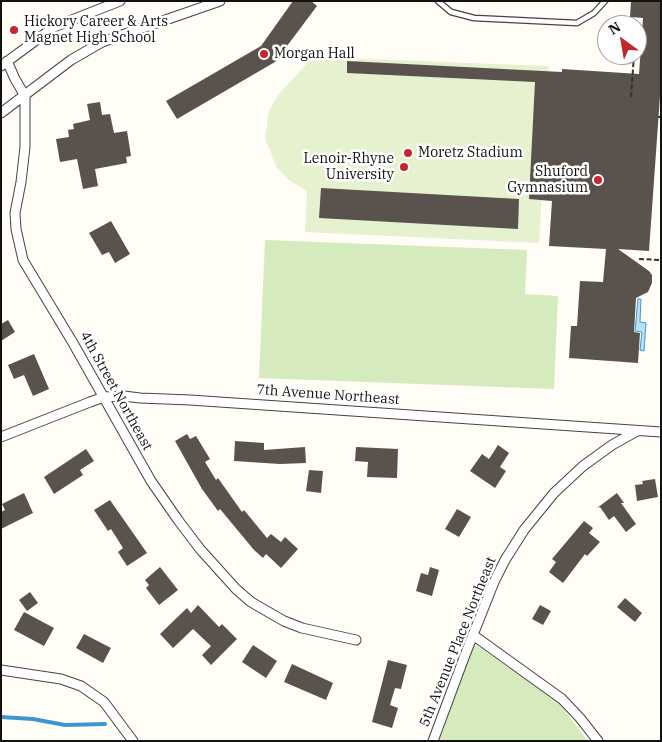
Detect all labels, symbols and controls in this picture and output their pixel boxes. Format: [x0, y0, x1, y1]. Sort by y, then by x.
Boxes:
place label: Hickory Career & Arts Magnet High School [24, 14, 168, 46]
north arrow [597, 15, 647, 65]
text: N [605, 18, 624, 39]
marker: Hickory Career & Arts Magnet High School [8, 24, 20, 36]
place label: Morgan Hall [274, 46, 355, 62]
marker: Morgan Hall [258, 48, 270, 60]
place label: Moretz Stadium [418, 145, 523, 161]
marker: Moretz Stadium [402, 147, 414, 159]
place label: Lenoir-Rhyne University [303, 151, 394, 184]
marker: Lenoir-Rhyne University [398, 161, 410, 173]
place label: Shuford Gymnasium [507, 164, 588, 196]
marker: Shuford Gymnasium [592, 174, 604, 186]
street label: 4th Street Northeast [76, 329, 156, 453]
street label: 7th Avenue Northeast [256, 382, 400, 408]
street label: 5th Avenue Place Northeast [416, 555, 500, 729]

